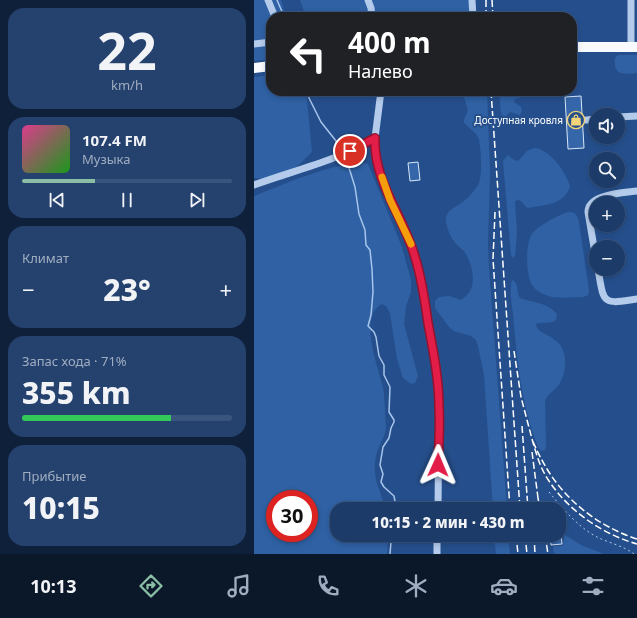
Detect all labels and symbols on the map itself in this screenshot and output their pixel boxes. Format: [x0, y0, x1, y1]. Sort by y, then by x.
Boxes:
shop icon: Доступная кровля [566, 110, 586, 130]
place label: Доступная кровля [474, 113, 563, 127]
pin [333, 134, 367, 168]
position arrow [417, 444, 459, 486]
speed limit sign: 30 [266, 490, 318, 542]

